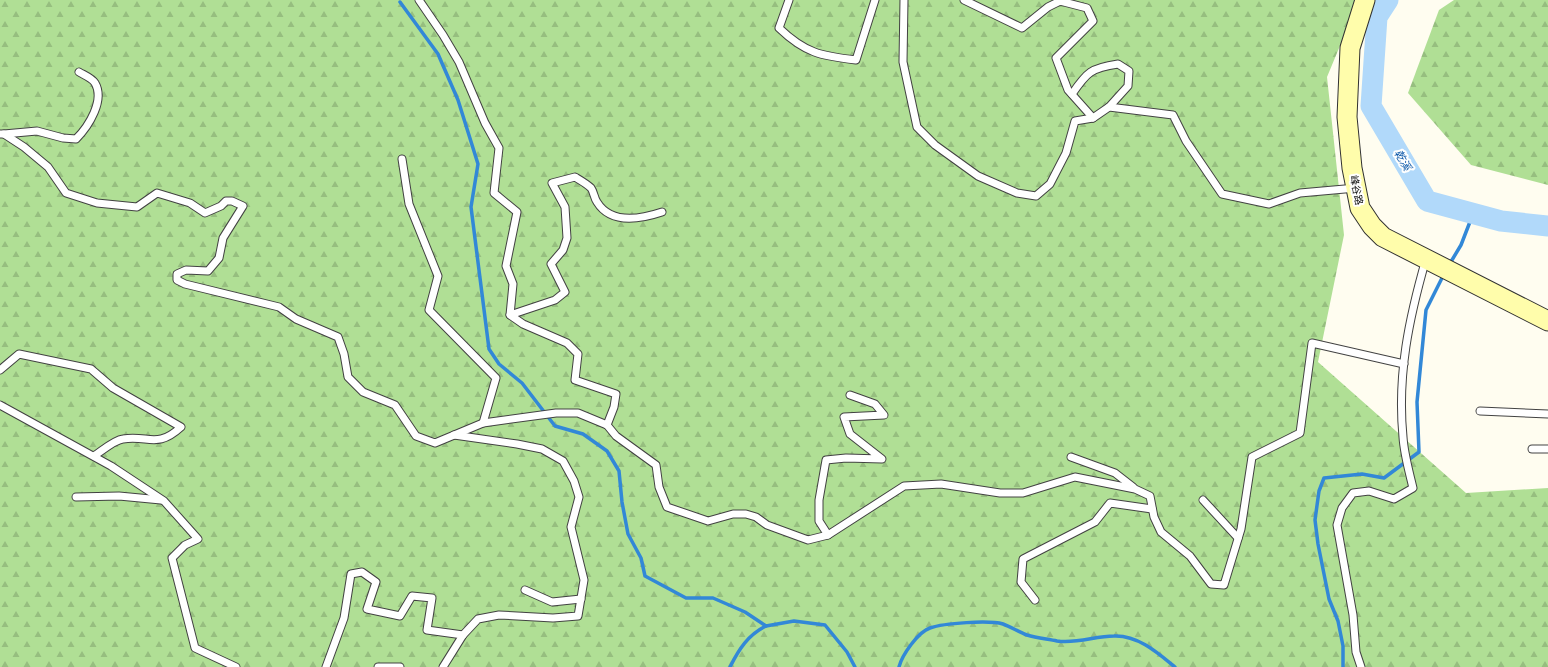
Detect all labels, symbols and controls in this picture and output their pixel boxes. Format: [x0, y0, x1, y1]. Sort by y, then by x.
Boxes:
water label: 乾溪 [1391, 147, 1416, 175]
street label: 峰谷路 [1347, 174, 1366, 206]

